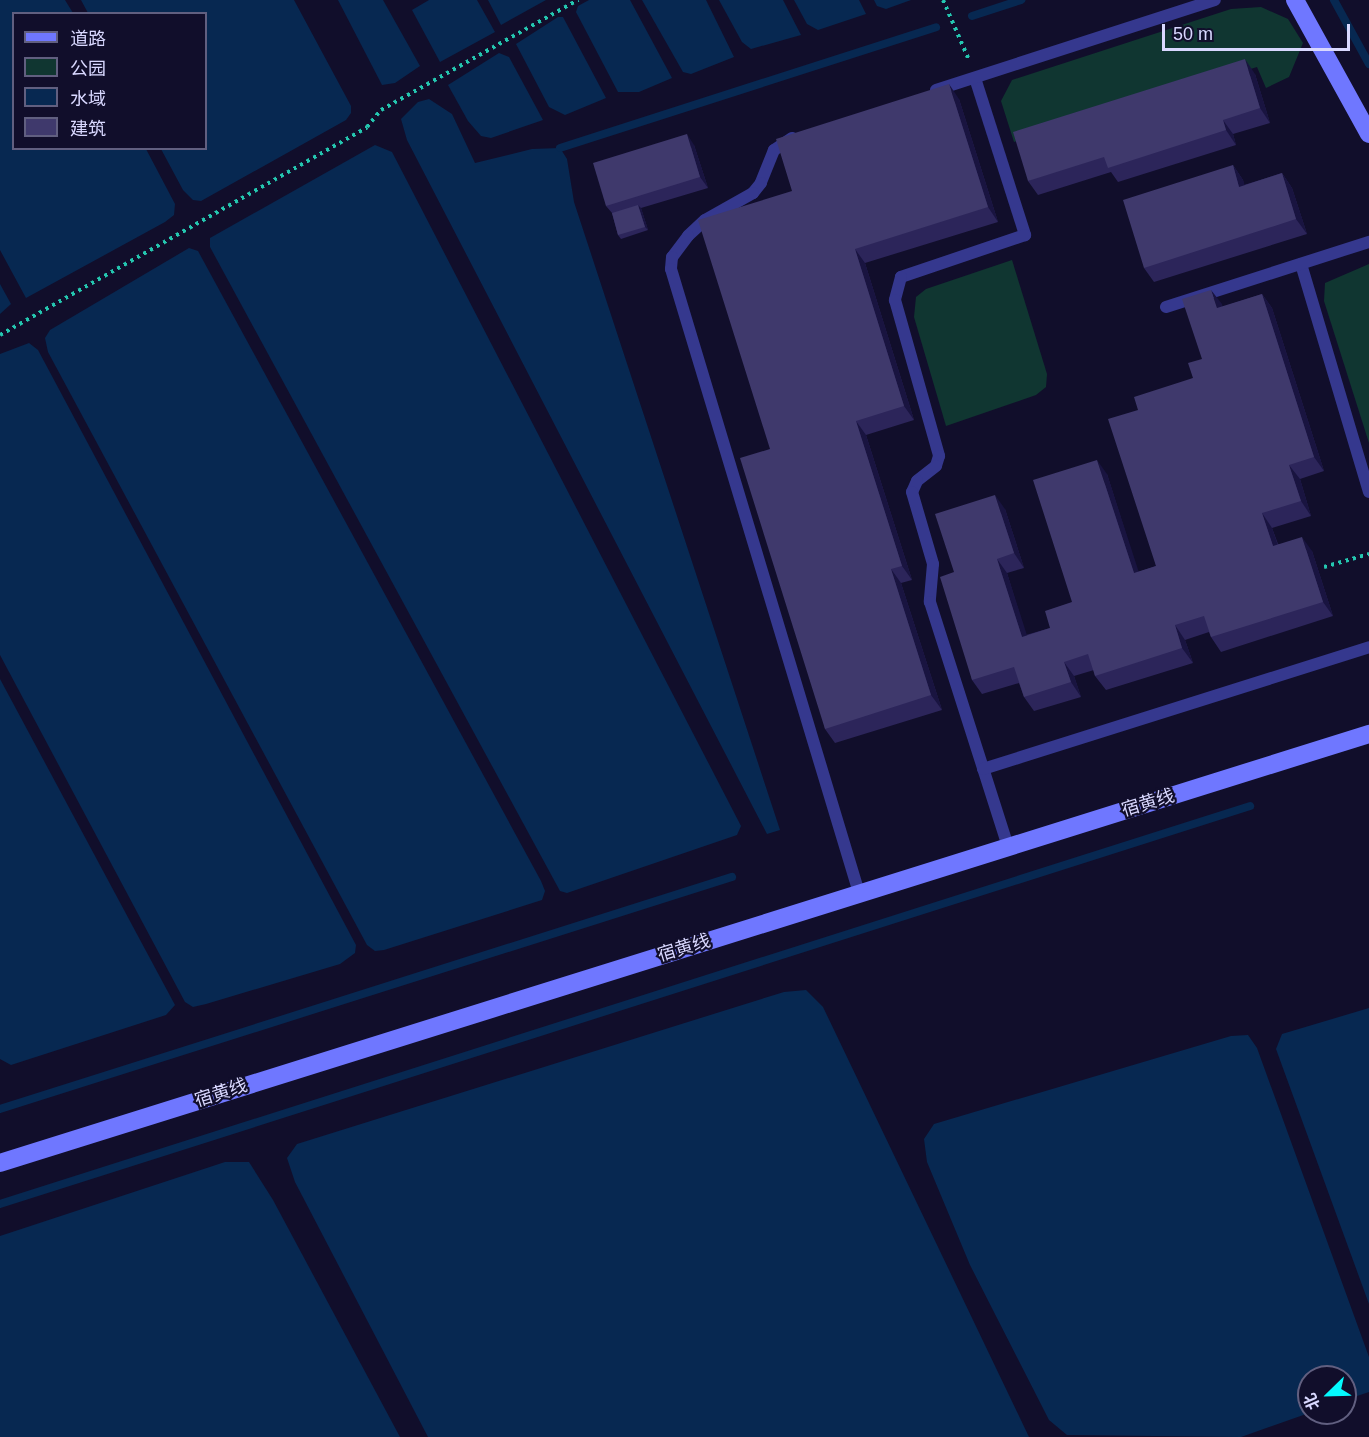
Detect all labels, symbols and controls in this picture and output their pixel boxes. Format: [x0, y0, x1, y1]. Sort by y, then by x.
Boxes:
legend [12, 12, 207, 150]
scale bar [1165, 12, 1352, 50]
text: 50 m [1173, 24, 1213, 44]
text: 道路 [70, 29, 106, 49]
text: 公园 [70, 59, 106, 79]
text: 水域 [70, 89, 106, 109]
text: 建筑 [70, 119, 106, 139]
street label: 宿黄线 [1119, 785, 1177, 821]
street label: 宿黄线 [655, 930, 713, 966]
street label: 宿黄线 [192, 1074, 250, 1112]
north arrow [1297, 1365, 1357, 1425]
text: 北 [1301, 1391, 1323, 1412]

